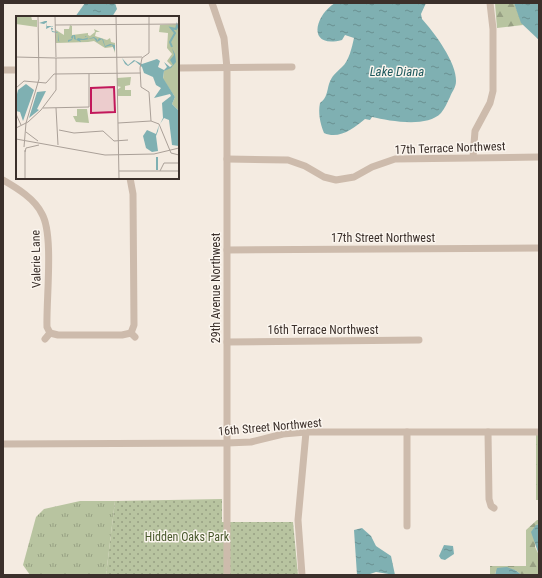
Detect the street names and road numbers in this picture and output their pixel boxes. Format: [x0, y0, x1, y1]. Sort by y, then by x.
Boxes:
street label: 17th Terrace Northwest [394, 139, 506, 157]
street label: Valerie Lane [28, 229, 44, 288]
street label: 17th Street Northwest [331, 231, 435, 245]
street label: 29th Avenue Northwest [209, 232, 223, 343]
street label: 16th Terrace Northwest [268, 323, 379, 337]
street label: 16th Street Northwest [218, 415, 323, 439]

